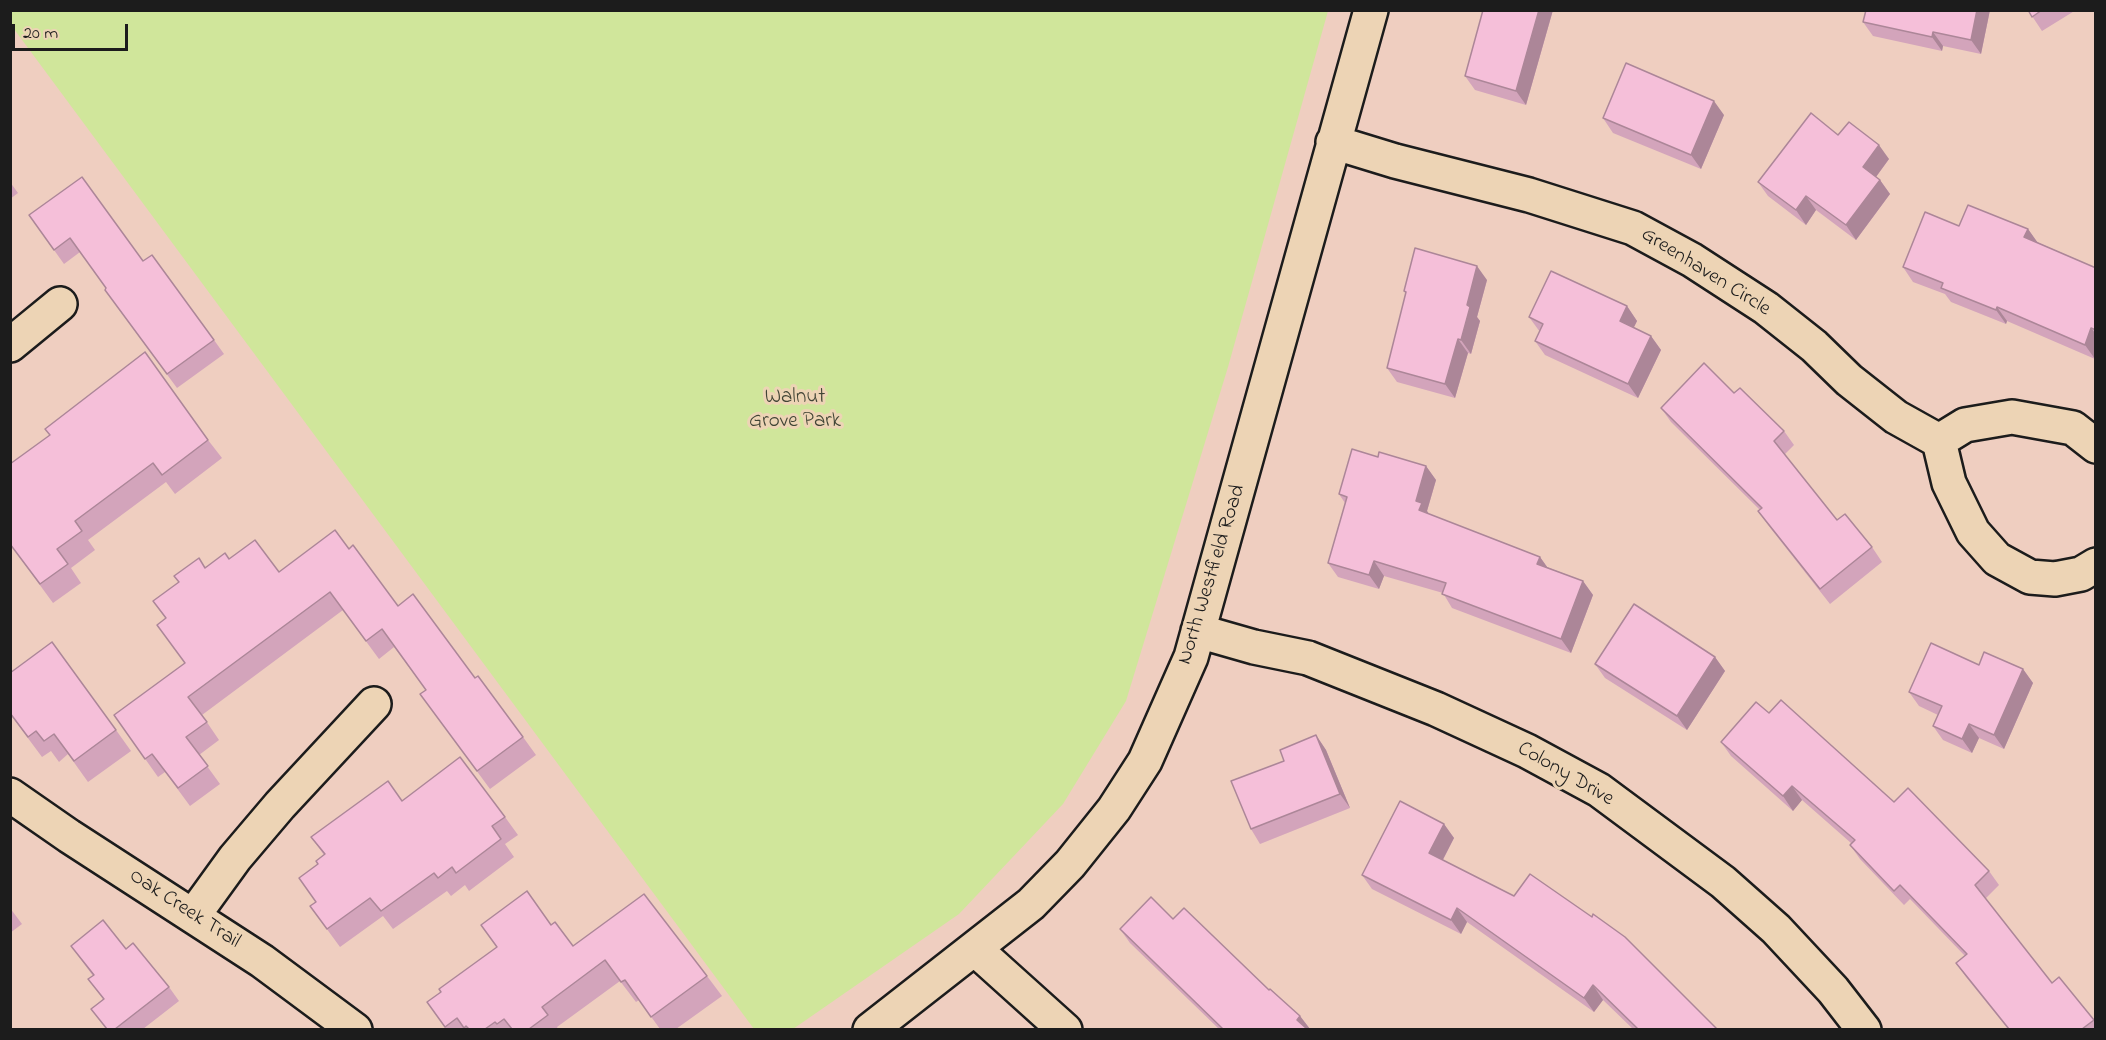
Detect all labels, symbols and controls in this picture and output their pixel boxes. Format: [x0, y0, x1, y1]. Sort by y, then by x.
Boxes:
scale bar [15, 12, 130, 50]
text: 20 m [23, 21, 58, 47]
street label: Greenhaven Circle [1636, 223, 1774, 323]
park label: Walnut Grove Park [749, 386, 841, 436]
street label: North Westfield Road [1174, 482, 1252, 668]
street label: Colony Drive [1512, 737, 1618, 813]
street label: Oak Creek Trail [123, 865, 245, 955]

